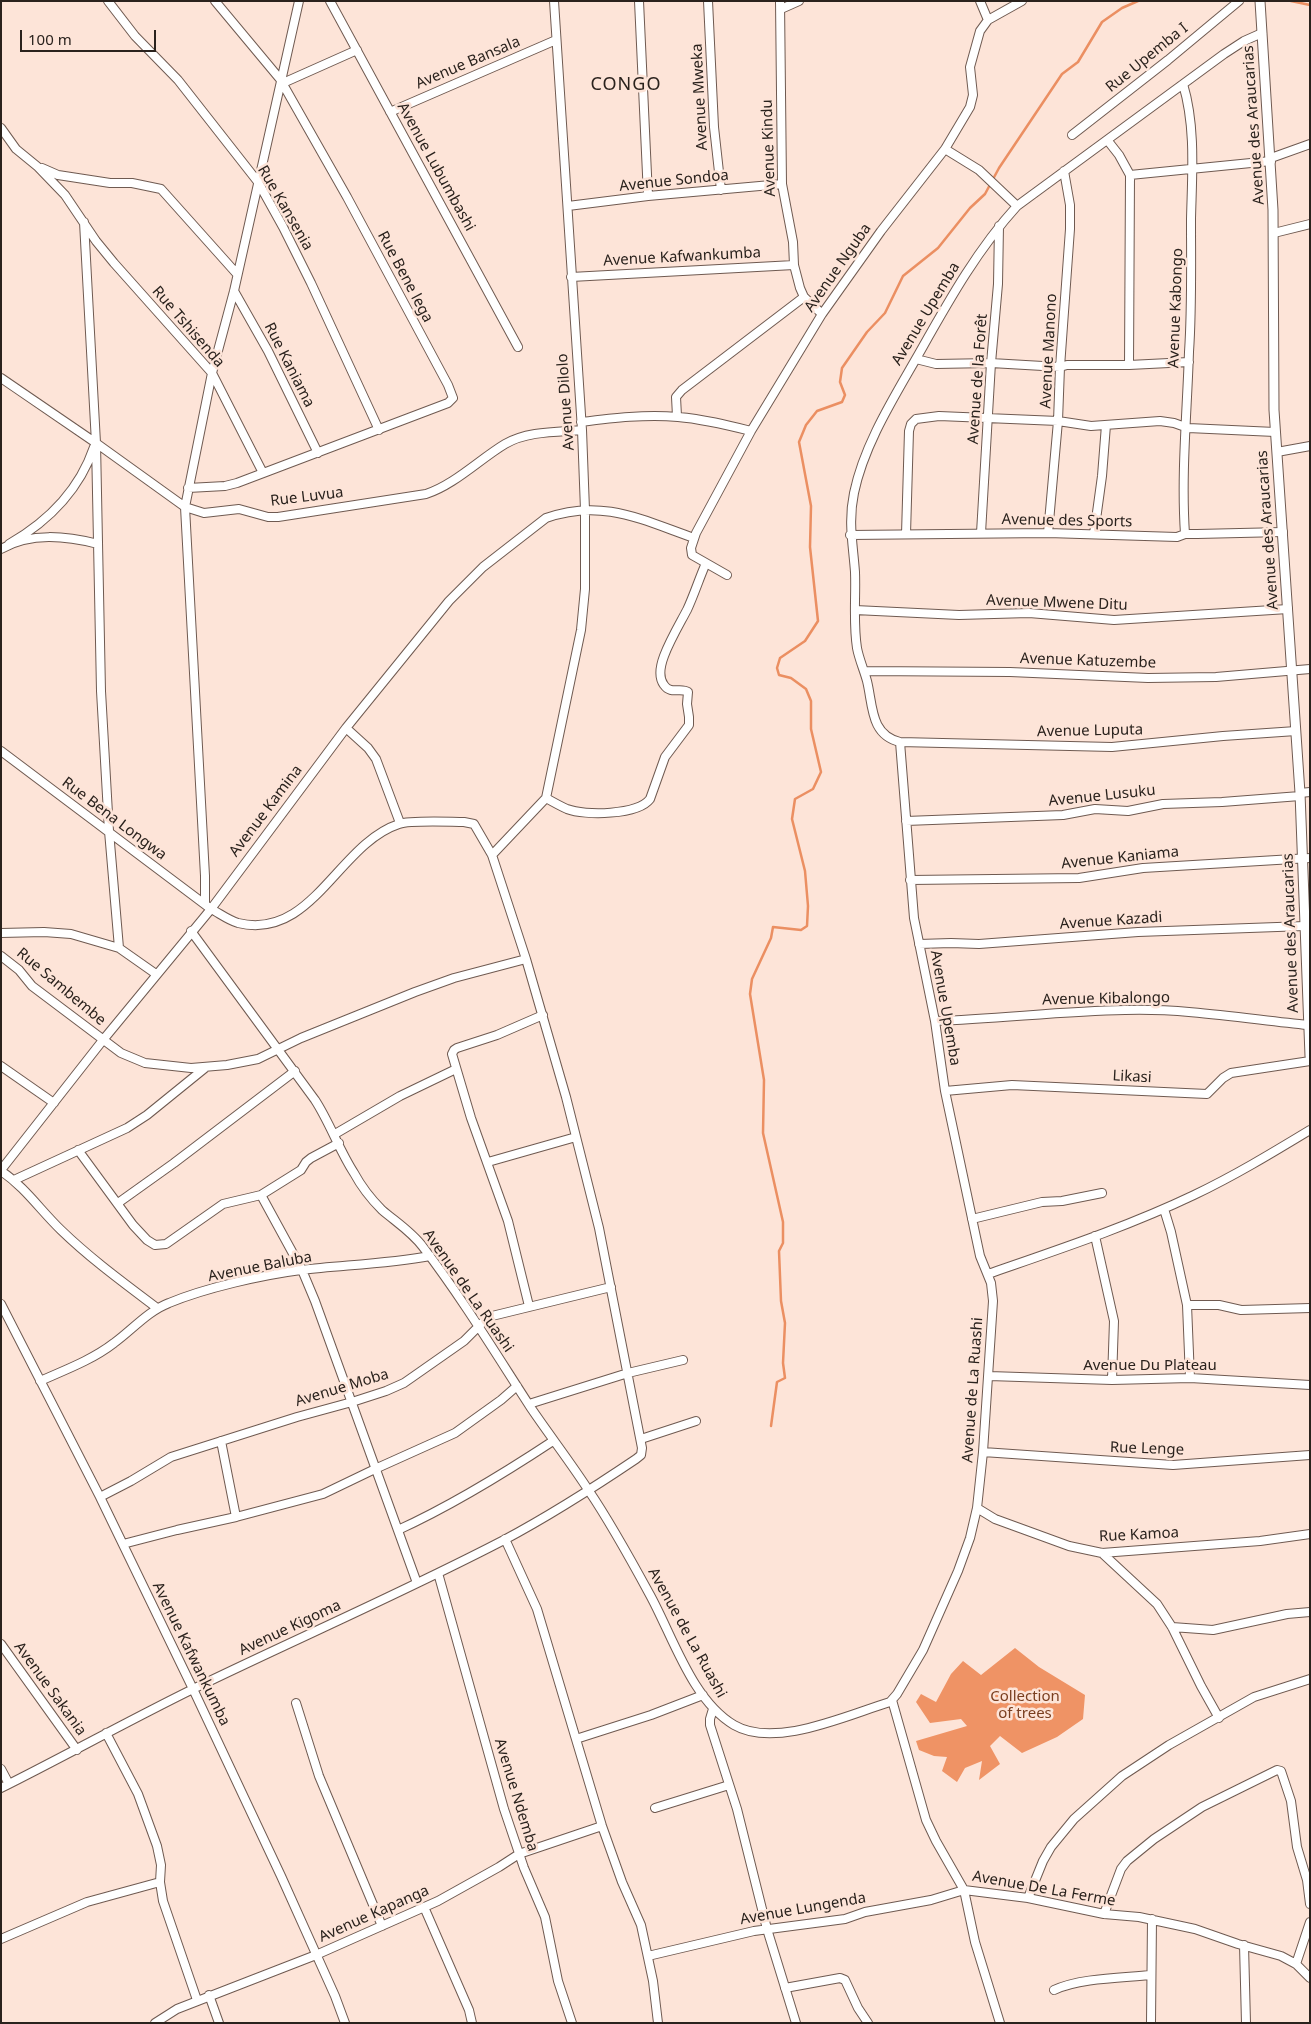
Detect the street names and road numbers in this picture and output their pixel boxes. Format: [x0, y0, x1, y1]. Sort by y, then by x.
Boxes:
street label: Rue Upemba I [1102, 19, 1192, 97]
street label: Avenue Bansala [413, 33, 523, 93]
street label: Avenue Mweka [688, 43, 712, 151]
street label: Avenue des Araucarias [1239, 45, 1269, 205]
street label: Avenue Kindu [758, 99, 780, 197]
street label: Avenue Lubumbashi [393, 100, 479, 234]
street label: Rue Kansenia [253, 162, 317, 254]
street label: Avenue Sondoa [618, 166, 730, 196]
street label: Avenue Nguba [801, 220, 875, 316]
street label: Rue Bene lega [373, 228, 437, 326]
street label: Avenue Kafwankumba [603, 244, 761, 270]
street label: Avenue Kabongo [1165, 248, 1187, 368]
street label: Avenue Upemba [888, 259, 964, 369]
street label: Rue Tshisenda [148, 283, 228, 371]
street label: Avenue Manono [1037, 293, 1061, 409]
street label: Avenue de la Forêt [964, 313, 992, 445]
street label: Rue Kaniama [260, 320, 318, 410]
street label: Avenue Dilolo [554, 353, 578, 451]
street label: Avenue des Araucarias [1253, 450, 1283, 610]
street label: Rue Luvua [269, 484, 345, 510]
street label: Avenue des Sports [1002, 511, 1132, 531]
street label: Avenue Mwene Ditu [986, 592, 1128, 614]
street label: Avenue Katuzembe [1020, 650, 1156, 672]
street label: Avenue Luputa [1037, 721, 1143, 741]
street label: Avenue Kamina [226, 762, 306, 860]
street label: Rue Bena Longwa [58, 774, 170, 864]
street label: Avenue Lusuku [1048, 781, 1156, 811]
street label: Avenue Kaniama [1060, 843, 1180, 873]
street label: Avenue des Araucarias [1279, 853, 1303, 1013]
street label: Avenue Kazadi [1059, 908, 1163, 934]
street label: Rue Sambembe [13, 944, 109, 1030]
street label: Avenue Upemba [926, 949, 964, 1067]
street label: Avenue Kibalongo [1042, 989, 1170, 1009]
street label: Likasi [1112, 1067, 1152, 1087]
street label: Avenue de La Ruashi [419, 1226, 517, 1356]
street label: Avenue Baluba [206, 1248, 314, 1286]
street label: Avenue de La Ruashi [959, 1317, 987, 1463]
street label: Avenue Du Plateau [1083, 1357, 1217, 1375]
street label: Avenue Moba [293, 1365, 391, 1411]
street label: Rue Lenge [1110, 1439, 1184, 1459]
street label: Rue Kamoa [1098, 1524, 1180, 1546]
street label: Avenue de La Ruashi [644, 1565, 730, 1701]
street label: Avenue Kafwankumba [148, 1579, 234, 1729]
street label: Avenue Kigoma [236, 1597, 344, 1659]
street label: Avenue Sakania [10, 1639, 90, 1739]
street label: Avenue Ndemba [490, 1736, 542, 1854]
street label: Avenue De La Ferme [971, 1868, 1117, 1910]
street label: Avenue Kapanga [316, 1882, 432, 1946]
street label: Avenue Lungenda [739, 1889, 867, 1929]

